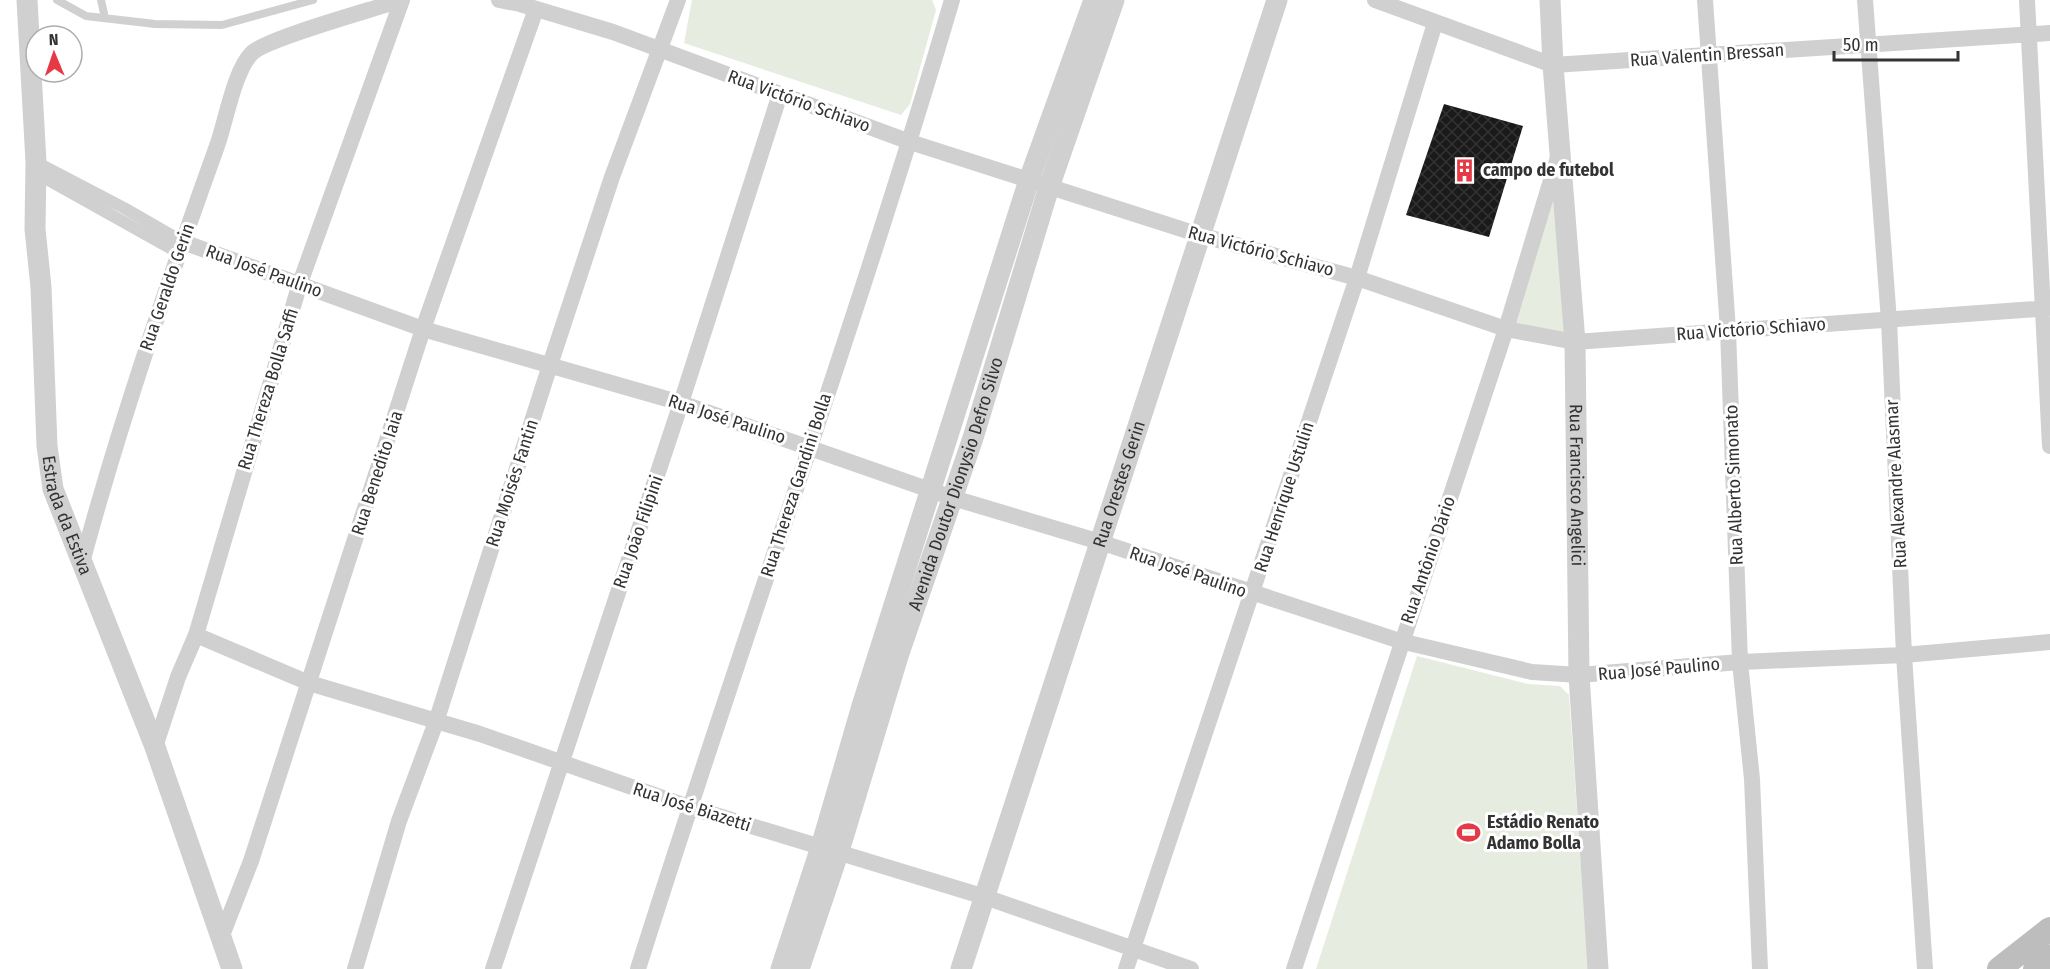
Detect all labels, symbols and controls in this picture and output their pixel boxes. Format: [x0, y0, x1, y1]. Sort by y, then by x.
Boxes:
north arrow [24, 24, 84, 84]
scale bar [1834, 24, 1958, 62]
text: N [48, 30, 59, 49]
text: 50 m [1843, 34, 1879, 56]
street label: Rua Valentin Bressan [1629, 39, 1785, 71]
street label: Rua Victório Schiavo [725, 65, 873, 137]
building icon: campo de futebol [1452, 157, 1478, 183]
place label: campo de futebol [1483, 159, 1614, 181]
street label: Rua Geraldo Gerin [135, 220, 199, 354]
street label: Rua Victório Schiavo [1186, 221, 1336, 281]
street label: Rua José Paulino [203, 240, 325, 302]
street label: Rua Thereza Bolla Saffi [233, 305, 303, 473]
street label: Rua Victório Schiavo [1675, 313, 1827, 345]
street label: Avenida Doutor Dionysio Defro Silvo [903, 354, 1008, 613]
street label: Rua José Paulino [665, 390, 789, 448]
street label: Rua Thereza Gandini Bolla [756, 390, 836, 580]
street label: Rua Alexandre Alasmar [1881, 398, 1911, 569]
street label: Rua Francisco Angelici [1565, 404, 1589, 566]
street label: Rua Alberto Simonato [1720, 404, 1748, 566]
street label: Rua Benedito Iaia [346, 408, 408, 538]
street label: Rua Moisés Fantin [481, 417, 543, 549]
street label: Rua Orestes Gerin [1088, 418, 1150, 550]
street label: Rua Henrique Ustulin [1249, 419, 1319, 575]
street label: Estrada da Estiva [37, 454, 97, 578]
street label: Rua João Filipini [608, 473, 668, 591]
street label: Rua Antônio Dário [1396, 493, 1460, 627]
street label: Rua José Paulino [1127, 542, 1249, 602]
street label: Rua José Paulino [1597, 653, 1721, 685]
street label: Rua José Biazetti [630, 778, 754, 836]
place label: Estádio Renato Adamo Bolla [1486, 811, 1600, 854]
sports icon: Estádio Renato Adamo Bolla [1456, 819, 1482, 845]

